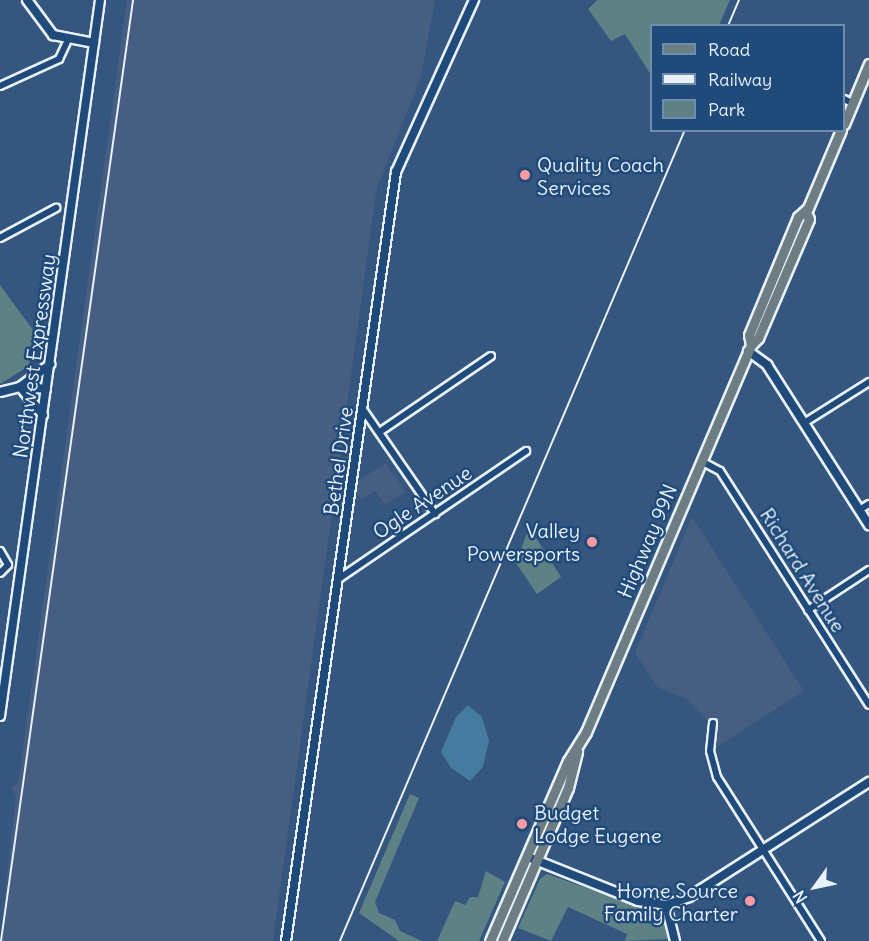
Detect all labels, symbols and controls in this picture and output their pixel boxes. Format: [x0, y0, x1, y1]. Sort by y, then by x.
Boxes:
legend [650, 24, 845, 132]
text: Road [708, 38, 750, 61]
text: Railway [708, 68, 772, 91]
text: Park [708, 98, 745, 121]
place label: Quality Coach Services [537, 152, 664, 199]
marker: Quality Coach Services [518, 168, 532, 182]
street label: Northwest Expressway [8, 252, 60, 460]
street label: Bethel Drive [318, 405, 358, 517]
street label: Ogle Avenue [368, 460, 476, 544]
street label: Highway 99N [612, 480, 682, 602]
street label: Richard Avenue [755, 503, 851, 637]
place label: Valley Powersports [467, 518, 580, 565]
marker: Valley Powersports [585, 535, 599, 549]
place label: Budget Lodge Eugene [534, 801, 662, 848]
marker: Budget Lodge Eugene [515, 817, 529, 831]
north arrow [785, 857, 845, 917]
place label: Home Source Family Charter [604, 878, 738, 925]
text: N [789, 887, 811, 907]
marker: Home Source Family Charter [743, 894, 757, 908]

